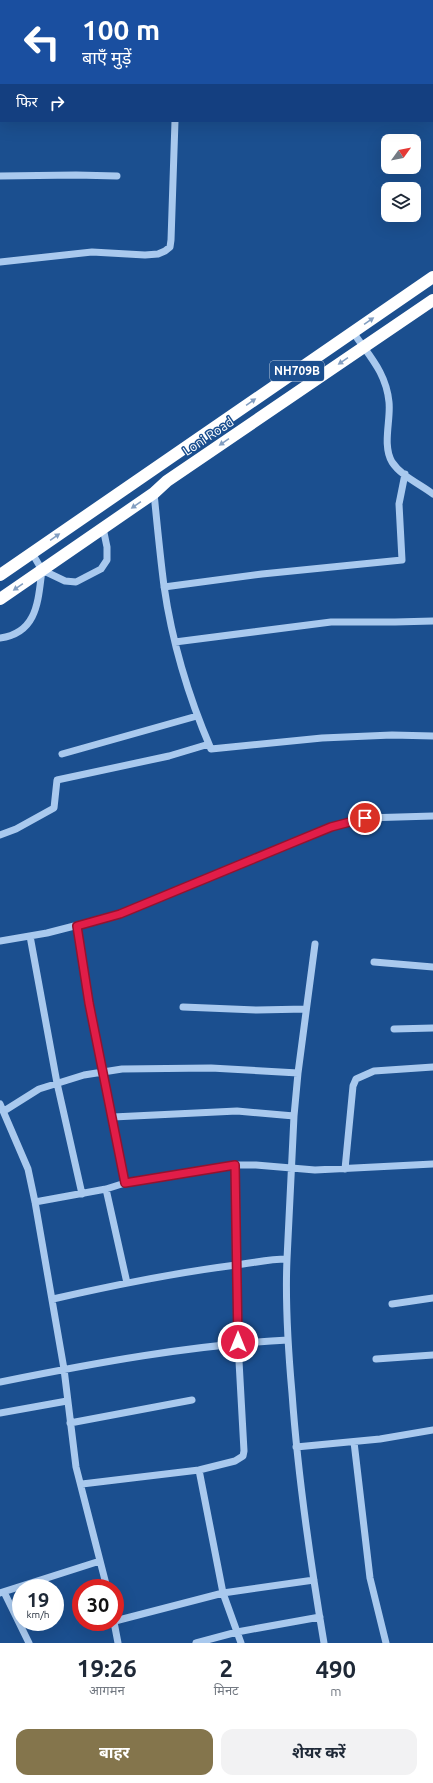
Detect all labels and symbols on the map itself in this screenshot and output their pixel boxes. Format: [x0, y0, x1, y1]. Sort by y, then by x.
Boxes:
north arrow [381, 134, 421, 174]
one-way arrow [364, 317, 375, 325]
one-way arrow [338, 357, 348, 365]
road number: NH709B [270, 361, 324, 381]
one-way arrow [245, 399, 257, 406]
street label: Loni Road [180, 414, 236, 458]
one-way arrow [219, 438, 229, 446]
one-way arrow [131, 501, 142, 509]
one-way arrow [50, 533, 60, 541]
one-way arrow [13, 583, 23, 591]
pin [348, 801, 382, 835]
position arrow [217, 1321, 259, 1363]
speed limit sign: 30 [72, 1579, 124, 1631]

